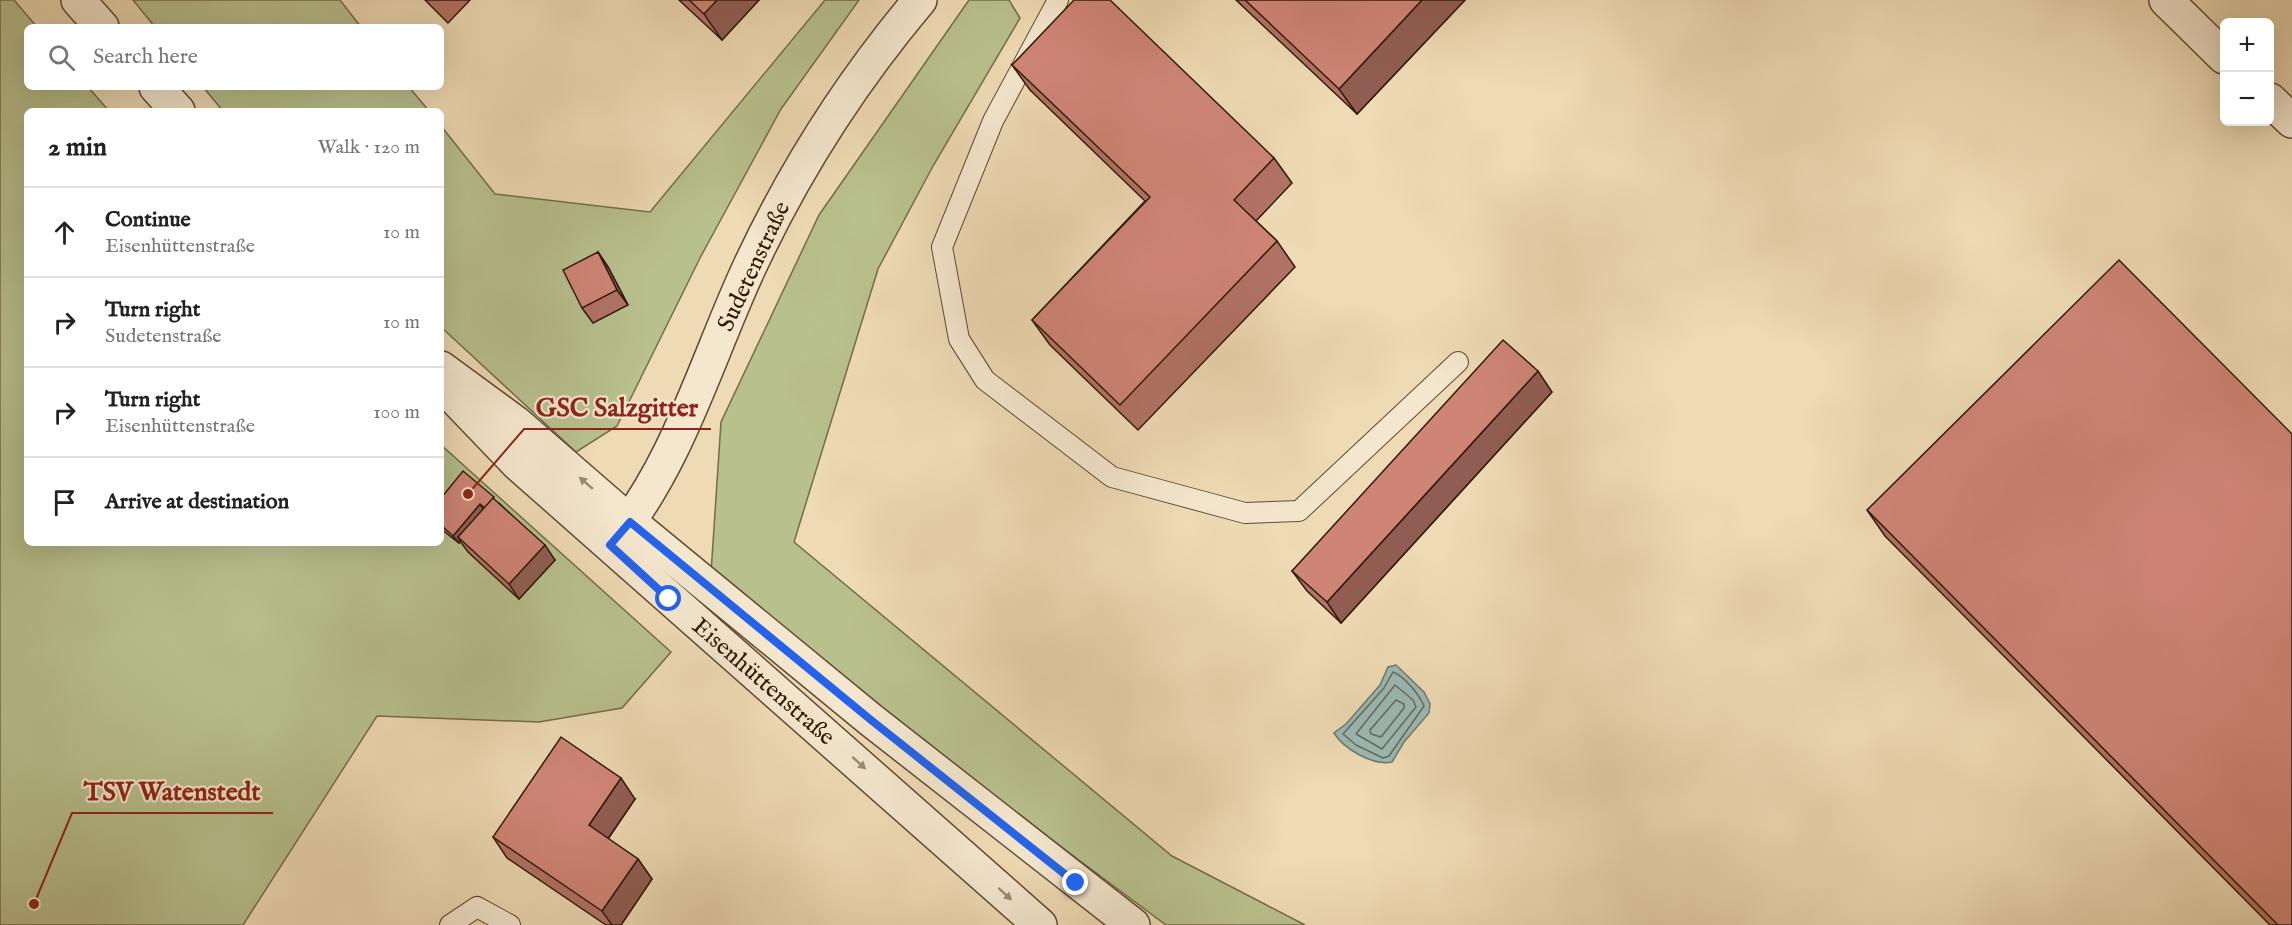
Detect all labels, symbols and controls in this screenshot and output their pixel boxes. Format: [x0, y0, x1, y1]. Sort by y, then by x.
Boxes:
map controls [2220, 18, 2274, 126]
button: + [2220, 18, 2274, 72]
search box [24, 24, 444, 90]
icon: search [45, 41, 78, 74]
text: Search here [93, 43, 198, 71]
button: − [2220, 72, 2274, 126]
text: 2 min [48, 131, 107, 164]
text: Walk · 120 m [318, 135, 420, 160]
street label: Sudetenstraße [711, 197, 798, 337]
text: Continue [105, 206, 191, 234]
icon: ahead [48, 216, 81, 249]
text: 10 m [383, 220, 420, 245]
text: Eisenhüttenstraße [105, 234, 255, 259]
text: Turn right [105, 296, 200, 324]
icon: right [48, 306, 81, 339]
text: 10 m [383, 310, 420, 335]
text: Sudetenstraße [105, 324, 222, 349]
callout: GSC Salzgitter [524, 385, 711, 429]
text: Turn right [105, 386, 200, 414]
text: GSC Salzgitter [536, 392, 699, 425]
icon: right [48, 396, 81, 429]
text: 100 m [373, 400, 420, 425]
text: Eisenhüttenstraße [105, 414, 255, 439]
one-way arrow [579, 477, 594, 490]
icon: arrive [48, 486, 81, 519]
text: Arrive at destination [105, 488, 289, 516]
route start [655, 585, 681, 611]
street label: Eisenhüttenstraße [685, 611, 841, 753]
one-way arrow [852, 756, 867, 770]
callout: TSV Watenstedt [72, 769, 273, 813]
text: TSV Watenstedt [83, 776, 260, 809]
route end [1062, 869, 1088, 895]
one-way arrow [997, 887, 1012, 900]

